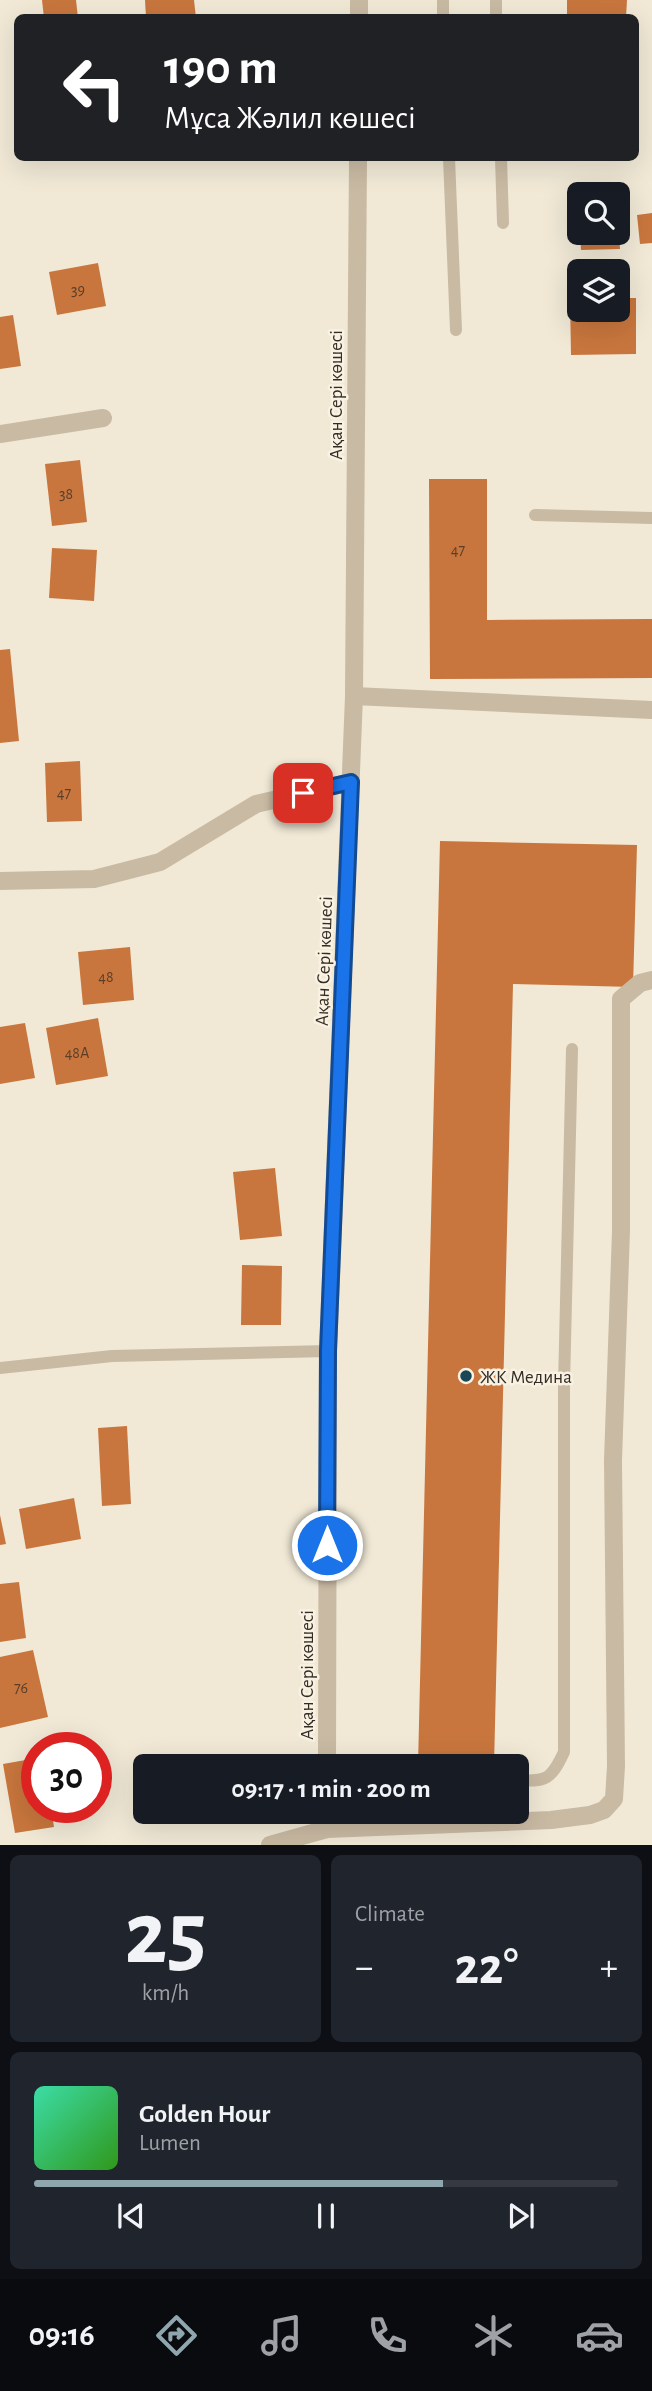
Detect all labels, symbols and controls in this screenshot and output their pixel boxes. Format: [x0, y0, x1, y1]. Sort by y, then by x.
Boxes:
icon: left [49, 42, 140, 133]
text: 190 m [164, 44, 278, 93]
text: Мұса Жәлил көшесі [164, 102, 416, 134]
map controls [567, 182, 630, 322]
button: search [567, 182, 630, 245]
button: layers [567, 259, 630, 322]
house number: 39 [71, 282, 85, 298]
street label: Ақан Сері көшесі [327, 330, 346, 460]
house number: 38 [59, 486, 73, 502]
house number: 47 [451, 542, 466, 558]
pin [273, 763, 333, 823]
icon: arrive [284, 774, 322, 812]
house number: 47 [57, 785, 72, 801]
street label: Ақан Сері көшесі [313, 896, 336, 1026]
house number: 48 [98, 969, 114, 985]
house number: 48А [65, 1045, 90, 1061]
marker: ЖК Медина [458, 1368, 474, 1384]
place label: ЖК Медина [480, 1368, 572, 1387]
position arrow [290, 1508, 364, 1582]
street label: Ақан Сері көшесі [298, 1610, 317, 1740]
house number: 76 [14, 1680, 28, 1696]
speed limit sign: 30 [21, 1732, 112, 1823]
text: 09:17 · 1 min · 200 m [231, 1776, 431, 1802]
text: 25 [124, 1889, 207, 1980]
text: Climate [355, 1903, 425, 1926]
text: 22° [454, 1941, 519, 1993]
text: − [355, 1949, 373, 1987]
text: + [600, 1949, 618, 1987]
text: km/h [142, 1982, 189, 2005]
text: Golden Hour [139, 2101, 270, 2127]
text: Lumen [139, 2132, 201, 2155]
icon: previous [112, 2197, 150, 2235]
icon: pause [307, 2197, 345, 2235]
icon: next [502, 2197, 540, 2235]
icon: directions [152, 2311, 201, 2360]
icon: music [257, 2311, 306, 2360]
icon: phone [363, 2311, 412, 2360]
icon: climate [469, 2311, 518, 2360]
icon: car [575, 2311, 624, 2360]
text: 09:16 [28, 2319, 95, 2351]

